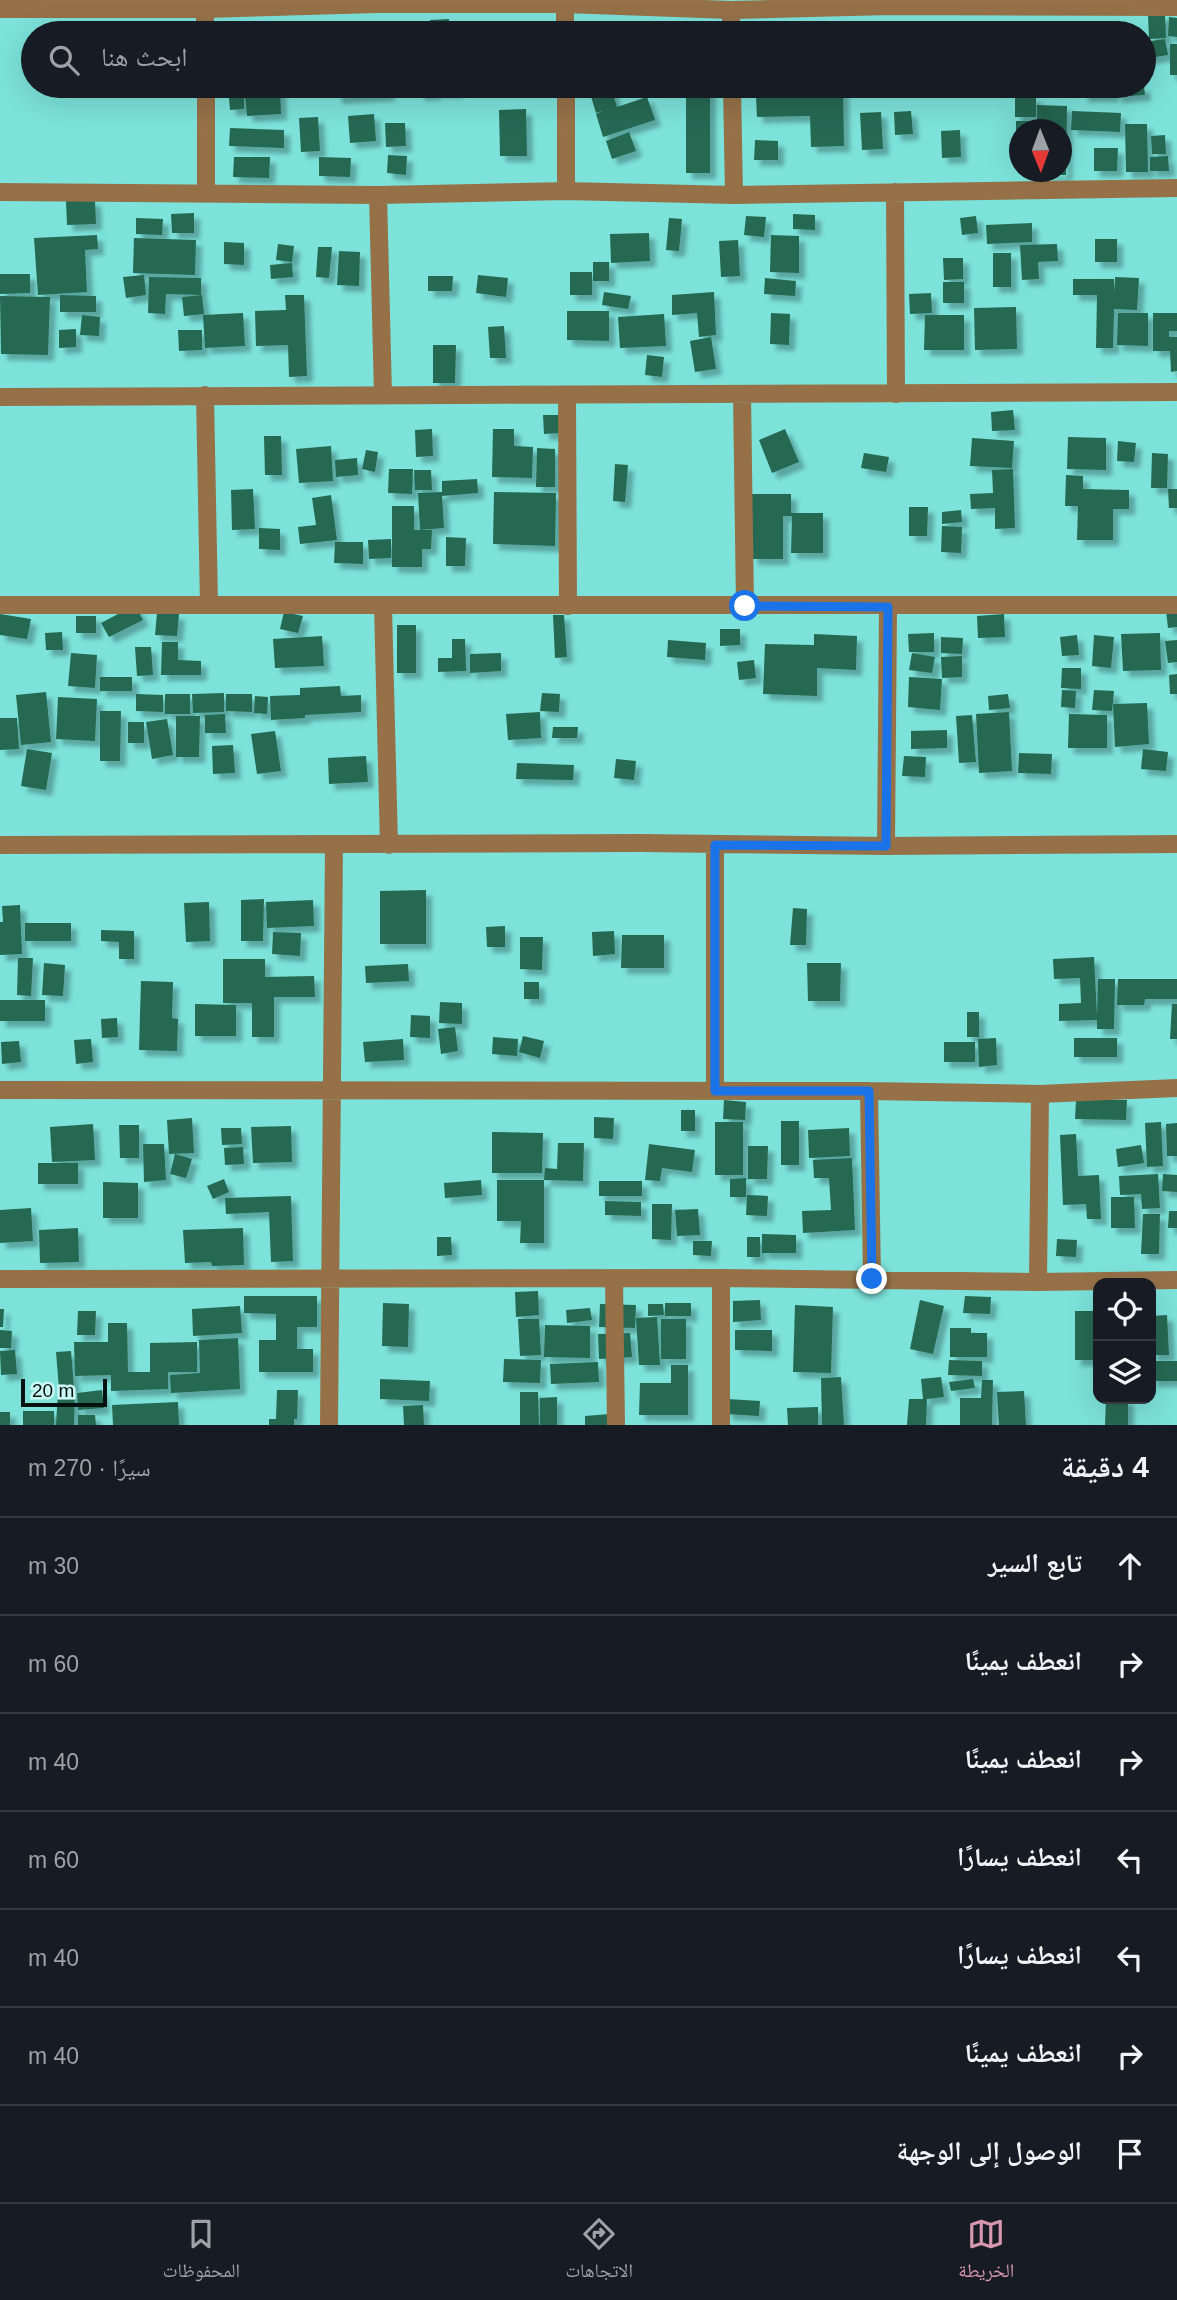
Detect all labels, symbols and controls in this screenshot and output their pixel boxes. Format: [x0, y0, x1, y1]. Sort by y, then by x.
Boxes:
search box [21, 21, 1156, 98]
icon: search [45, 41, 83, 79]
text: ابحث هنا [101, 42, 188, 72]
north arrow [1009, 119, 1072, 182]
route start [729, 590, 760, 621]
route end [856, 1263, 887, 1294]
map controls [1093, 1278, 1156, 1404]
button: locate [1093, 1278, 1156, 1341]
button: layers [1093, 1341, 1156, 1404]
scale bar [21, 1376, 107, 1408]
text: 20 m [32, 1380, 74, 1401]
text: 4 دقيقة [1061, 1450, 1149, 1483]
text: سيرًا · 270 m [28, 1455, 151, 1481]
icon: ahead [1111, 1547, 1149, 1585]
text: تابع السير [988, 1548, 1082, 1578]
text: 30 m [28, 1553, 79, 1579]
icon: right [1111, 1645, 1149, 1683]
text: انعطف يمينًا [965, 1646, 1082, 1676]
text: 60 m [28, 1651, 79, 1677]
icon: right [1111, 1743, 1149, 1781]
text: انعطف يمينًا [965, 1744, 1082, 1774]
text: 40 m [28, 1749, 79, 1775]
icon: left [1111, 1841, 1149, 1879]
text: انعطف يسارًا [957, 1842, 1082, 1872]
text: 60 m [28, 1847, 79, 1873]
icon: left [1111, 1939, 1149, 1977]
text: انعطف يسارًا [957, 1940, 1082, 1970]
text: 40 m [28, 1945, 79, 1971]
icon: right [1111, 2037, 1149, 2075]
text: انعطف يمينًا [965, 2038, 1082, 2068]
text: 40 m [28, 2043, 79, 2069]
icon: arrive [1111, 2135, 1149, 2173]
text: الوصول إلى الوجهة [897, 2136, 1082, 2166]
tab: المحفوظات [163, 2215, 240, 2289]
tab: الاتجاهات [565, 2215, 633, 2289]
tab: الخريطة [958, 2215, 1014, 2289]

